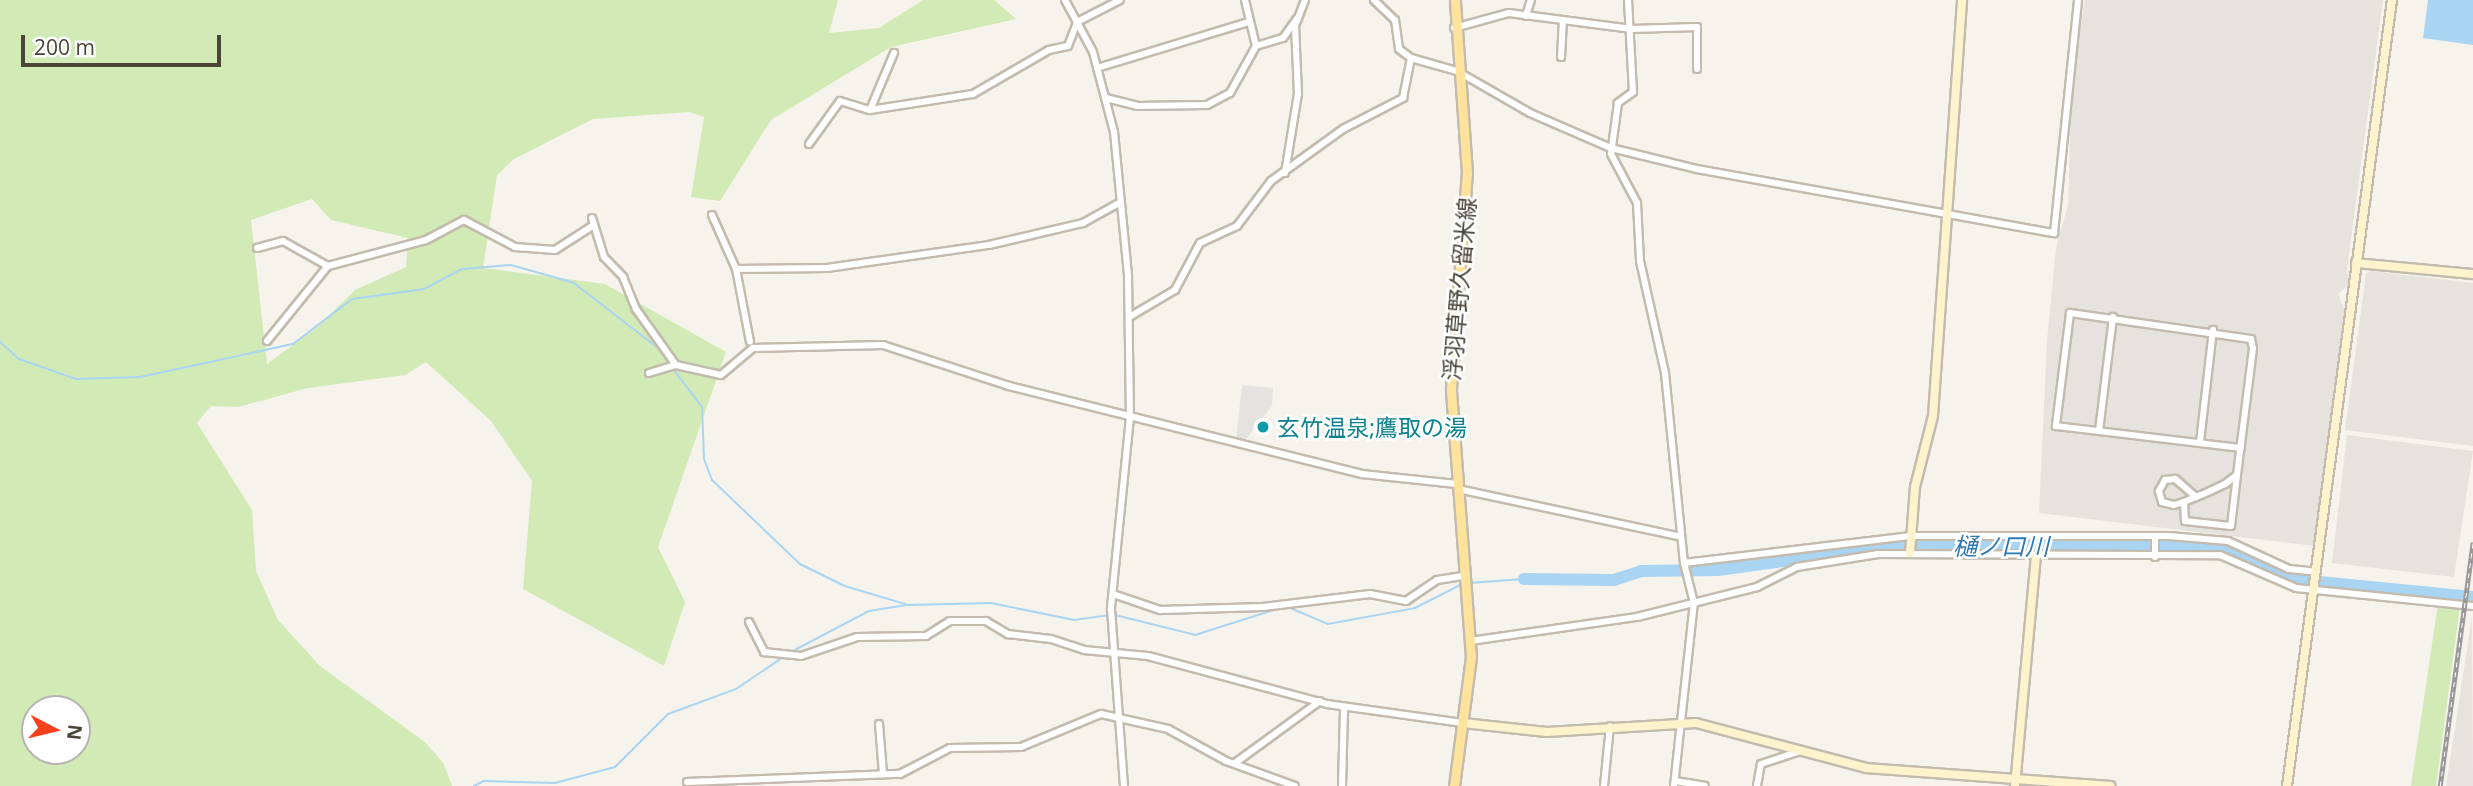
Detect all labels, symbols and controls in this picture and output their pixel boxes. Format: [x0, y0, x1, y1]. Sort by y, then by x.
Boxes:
scale bar [24, 21, 224, 65]
text: 200 m [34, 33, 95, 61]
street label: 浮羽草野久留米線 [1437, 196, 1481, 382]
place label: 玄竹温泉;鷹取の湯 [1277, 413, 1467, 441]
marker: 玄竹温泉;鷹取の湯 [1255, 419, 1271, 435]
water label: 樋ノ口川 [1953, 532, 2049, 560]
north arrow [21, 695, 91, 765]
text: N [61, 723, 89, 742]

